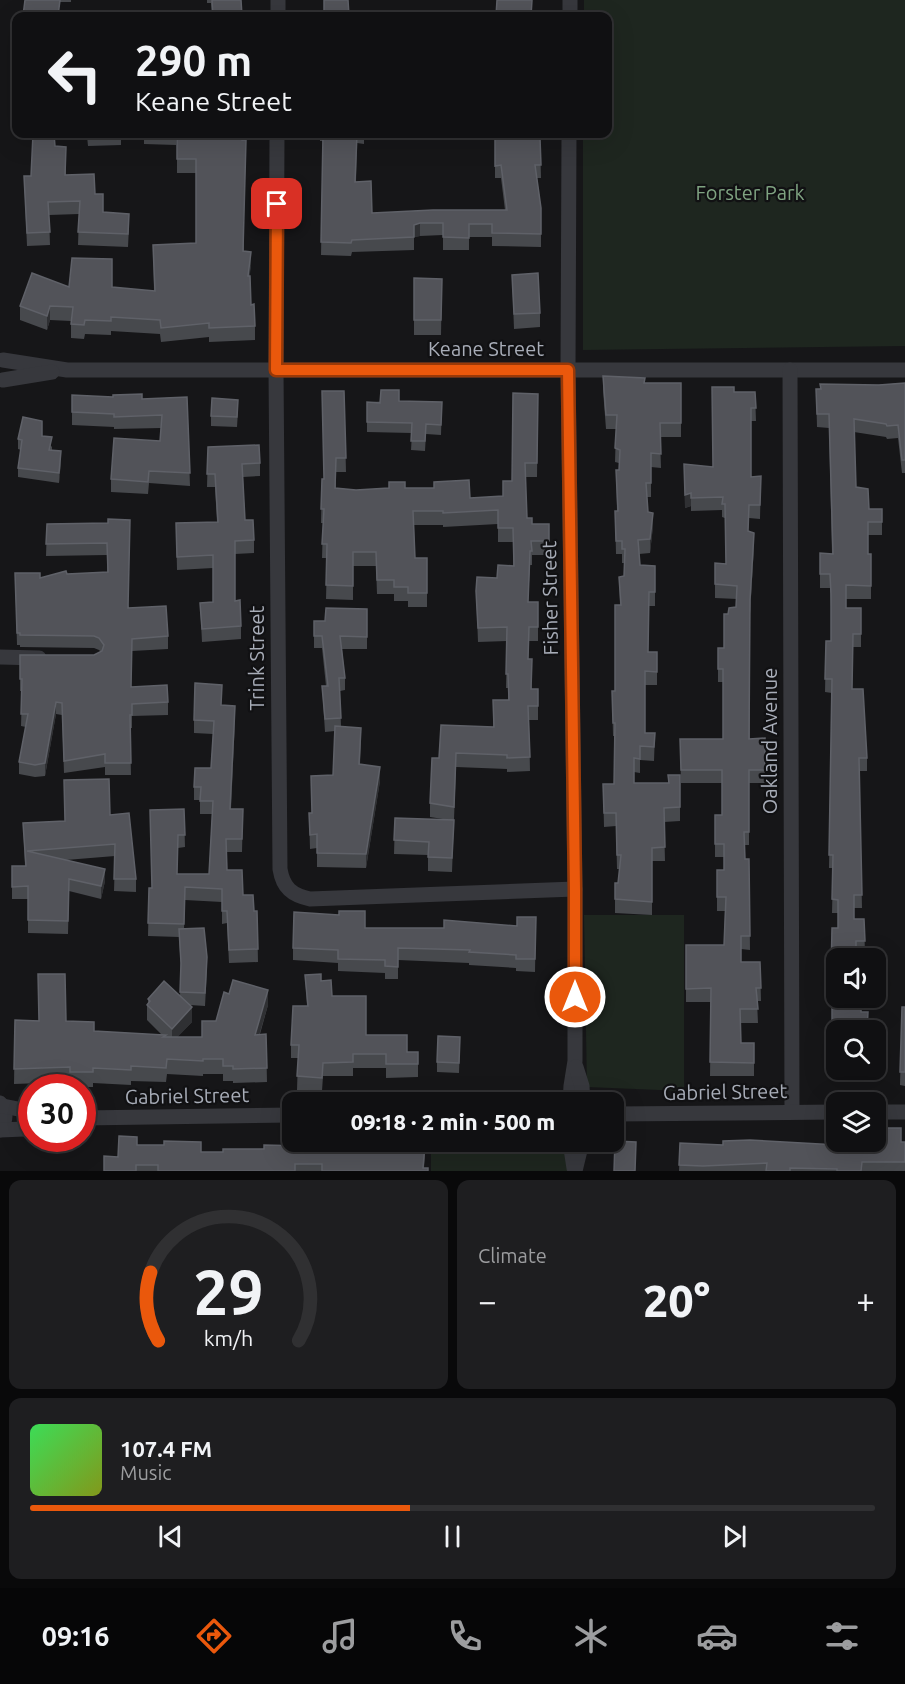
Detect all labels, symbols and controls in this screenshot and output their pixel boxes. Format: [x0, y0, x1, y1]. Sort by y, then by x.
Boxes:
icon: left [36, 36, 114, 114]
text: 290 m [135, 37, 252, 84]
text: Keane Street [135, 86, 292, 116]
pin [251, 178, 302, 229]
park label: Forster Park [695, 181, 805, 204]
icon: arrive [260, 187, 293, 220]
street label: Keane Street [428, 337, 544, 360]
street label: Fisher Street [537, 540, 562, 655]
street label: Trink Street [245, 605, 268, 710]
street label: Oakland Avenue [758, 668, 781, 814]
map controls [826, 948, 886, 1152]
button: sound [826, 948, 886, 1008]
position arrow [543, 965, 607, 1029]
button: search [826, 1020, 886, 1080]
speed limit sign: 30 [18, 1074, 96, 1152]
street label: Gabriel Street [663, 1079, 788, 1104]
street label: Gabriel Street [125, 1083, 250, 1108]
button: layers [826, 1092, 886, 1152]
text: 09:18 · 2 min · 500 m [351, 1109, 555, 1134]
text: Climate [478, 1244, 547, 1267]
text: 29 [193, 1257, 264, 1327]
text: 20° [643, 1275, 710, 1326]
text: − [478, 1282, 497, 1319]
text: + [856, 1282, 875, 1319]
text: km/h [204, 1327, 253, 1351]
text: 107.4 FM [120, 1436, 212, 1461]
text: Music [120, 1461, 172, 1484]
icon: previous [154, 1520, 187, 1553]
icon: pause [436, 1520, 469, 1553]
icon: next [718, 1520, 751, 1553]
icon: directions [193, 1615, 235, 1657]
icon: music [319, 1615, 361, 1657]
icon: phone [444, 1615, 486, 1657]
icon: climate [570, 1615, 612, 1657]
icon: car [696, 1615, 738, 1657]
icon: filters [821, 1615, 863, 1657]
text: 09:16 [42, 1621, 109, 1651]

